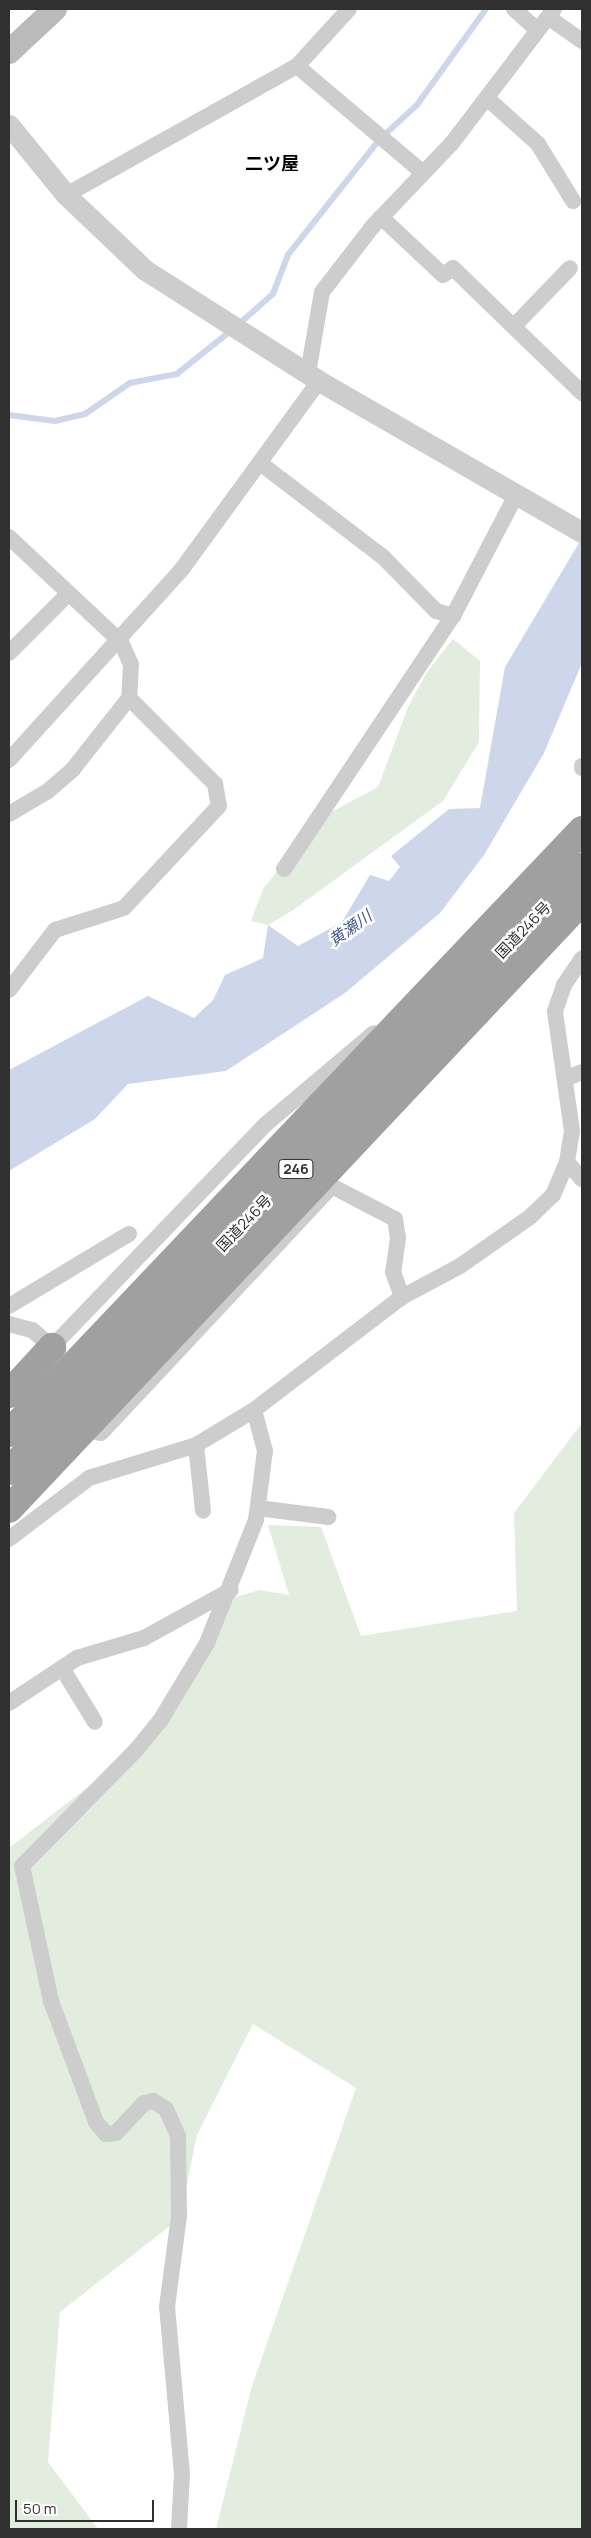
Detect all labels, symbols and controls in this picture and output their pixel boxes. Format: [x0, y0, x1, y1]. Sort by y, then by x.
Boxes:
district label: 二ツ屋 [245, 152, 299, 174]
street label: 国道246号 [492, 898, 554, 962]
water label: 黄瀬川 [325, 906, 375, 950]
road number: 246 [277, 1158, 315, 1180]
street label: 国道246号 [213, 1191, 275, 1255]
scale bar [18, 2490, 156, 2522]
text: 50 m [23, 2498, 57, 2519]

